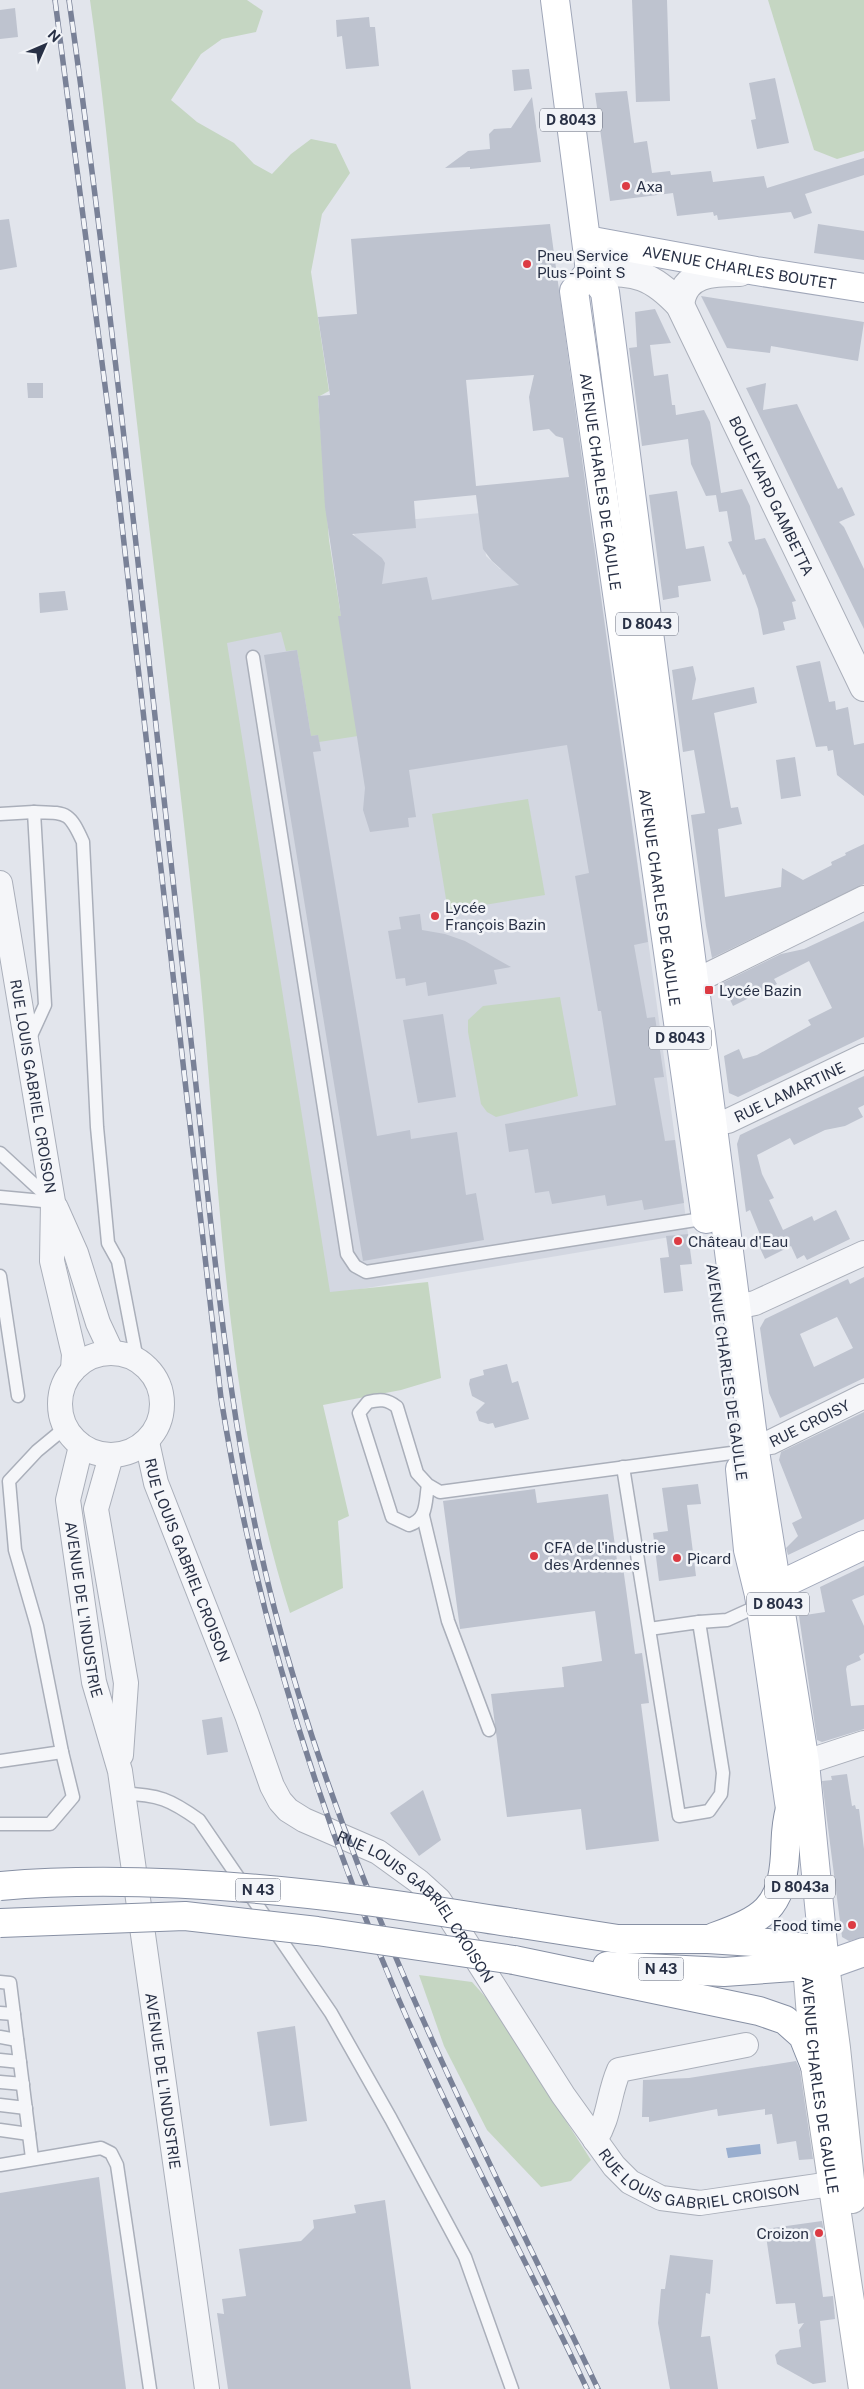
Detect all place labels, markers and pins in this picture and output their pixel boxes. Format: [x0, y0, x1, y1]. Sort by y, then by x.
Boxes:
place label: Axa [636, 178, 663, 195]
marker: Axa [620, 180, 632, 192]
place label: Pneu Service Plus - Point S [537, 247, 629, 281]
marker: Pneu Service Plus - Point S [521, 258, 533, 270]
place label: Lycée François Bazin [445, 899, 546, 933]
marker: Lycée François Bazin [429, 910, 441, 922]
place label: Lycée Bazin [719, 982, 802, 999]
marker: Lycée Bazin [703, 984, 715, 996]
place label: Château d'Eau [688, 1233, 788, 1250]
marker: Château d'Eau [672, 1235, 684, 1247]
place label: CFA de l'industrie des Ardennes [544, 1539, 666, 1573]
marker: CFA de l'industrie des Ardennes [528, 1550, 540, 1562]
place label: Picard [687, 1550, 731, 1567]
marker: Picard [671, 1552, 683, 1564]
place label: Food time [773, 1917, 842, 1934]
marker: Food time [846, 1919, 858, 1931]
place label: Croizon [756, 2225, 809, 2242]
marker: Croizon [813, 2227, 825, 2239]

